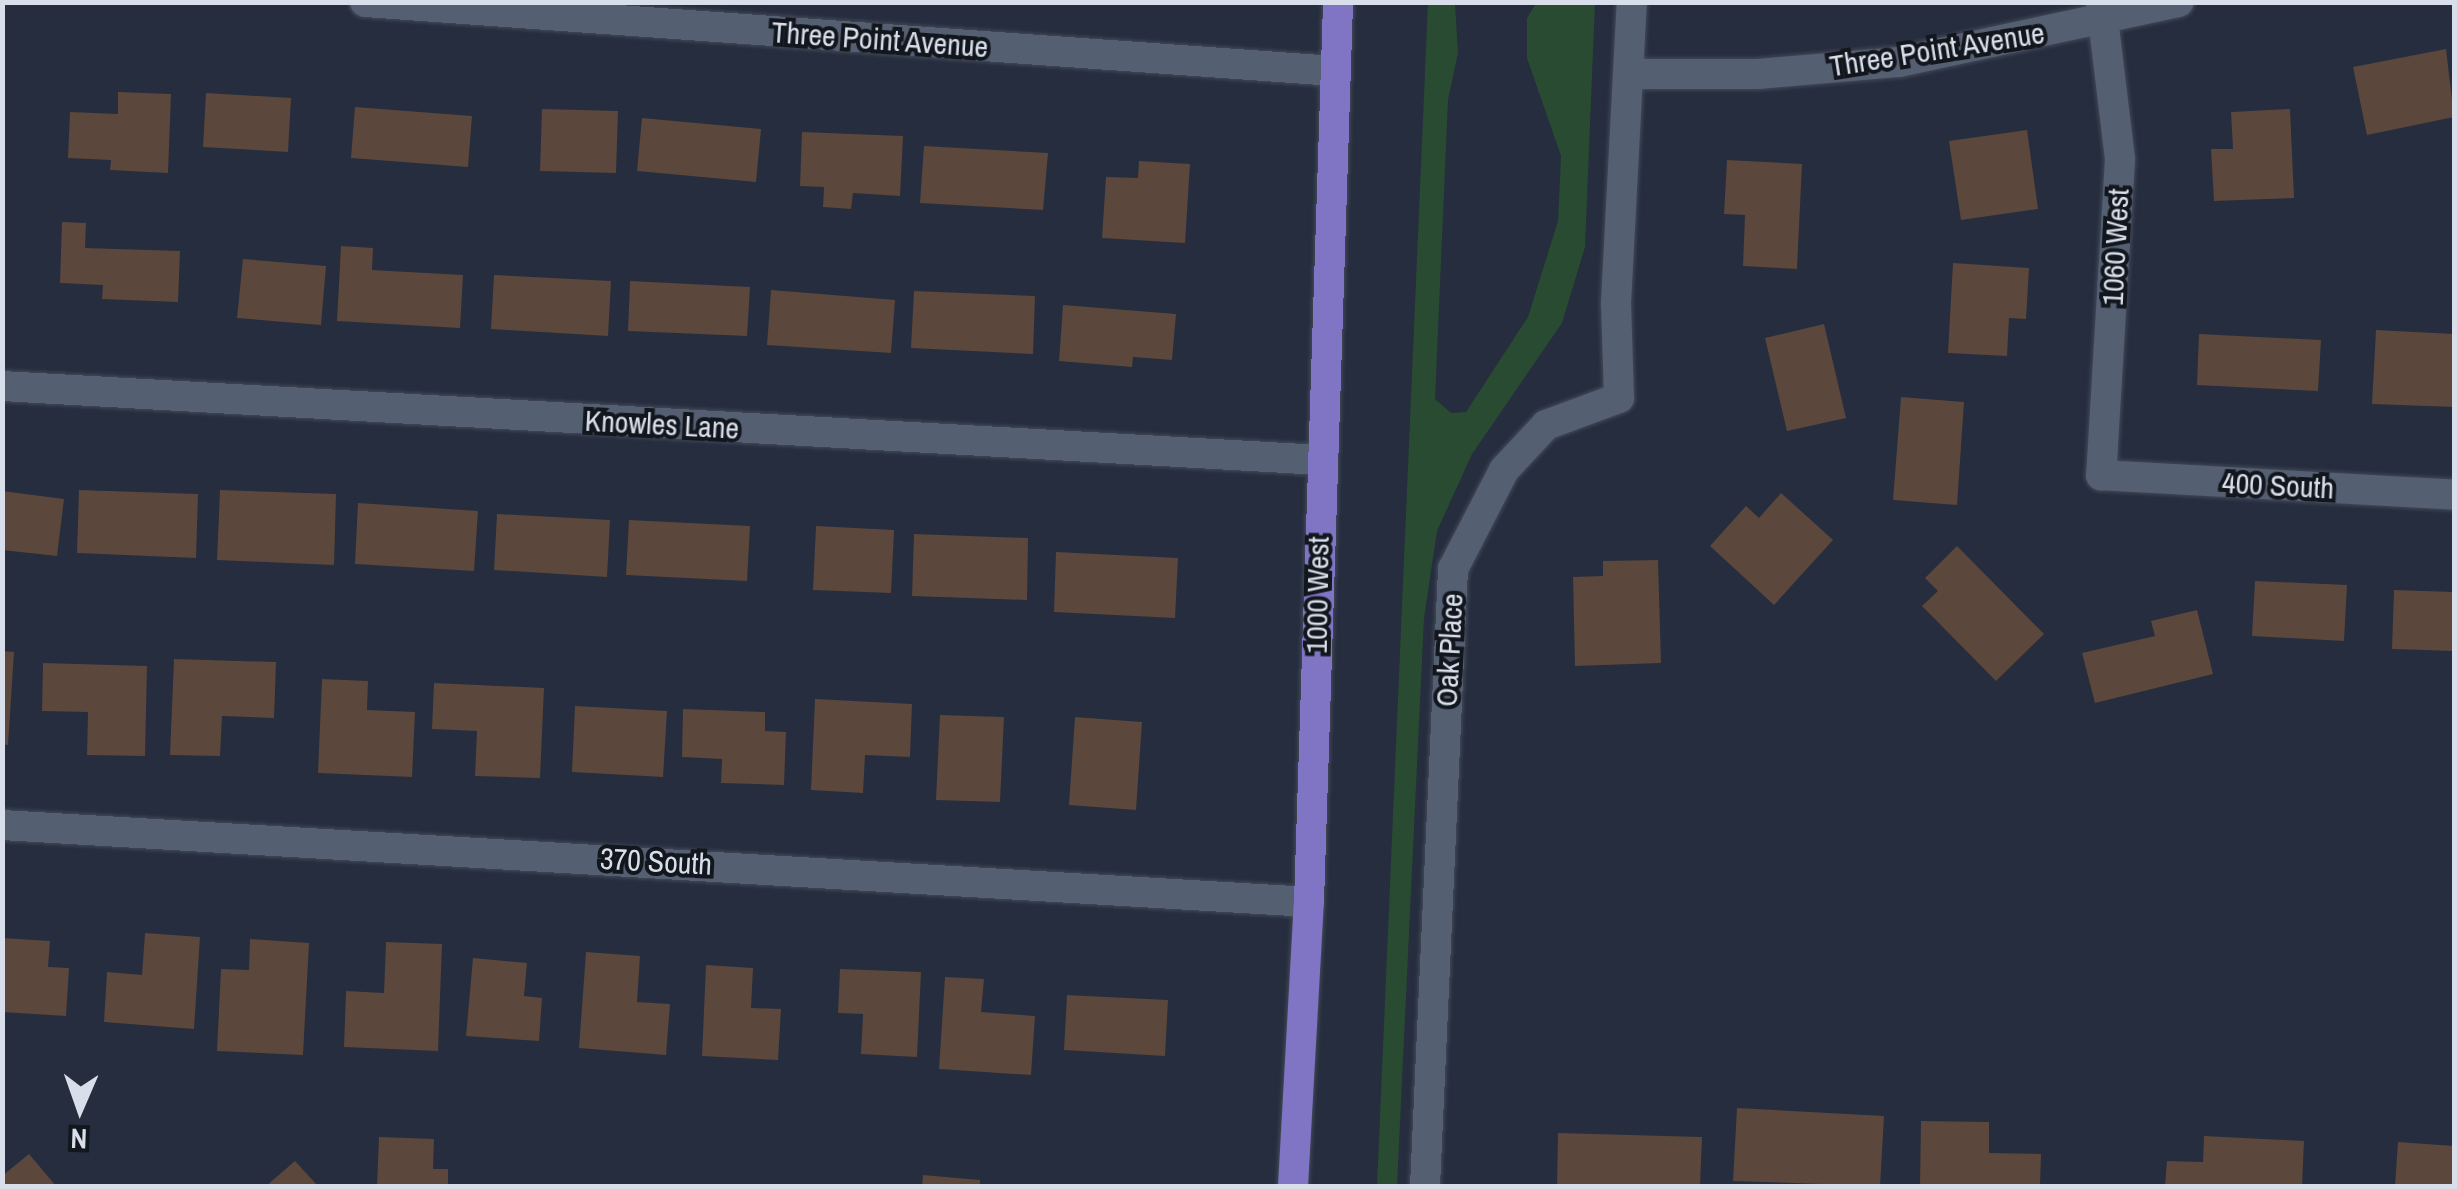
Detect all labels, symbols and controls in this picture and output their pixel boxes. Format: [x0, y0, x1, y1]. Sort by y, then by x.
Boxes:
street label: Three Point Avenue [770, 13, 990, 65]
street label: Three Point Avenue [1826, 14, 2048, 84]
street label: 1060 West [2094, 188, 2136, 306]
street label: Knowles Lane [584, 402, 740, 446]
street label: 400 South [2221, 464, 2335, 506]
street label: 1000 West [1298, 536, 1336, 654]
street label: Oak Place [1428, 592, 1470, 708]
street label: 370 South [599, 840, 713, 882]
north arrow [30, 1059, 130, 1159]
text: N [70, 1120, 88, 1158]

